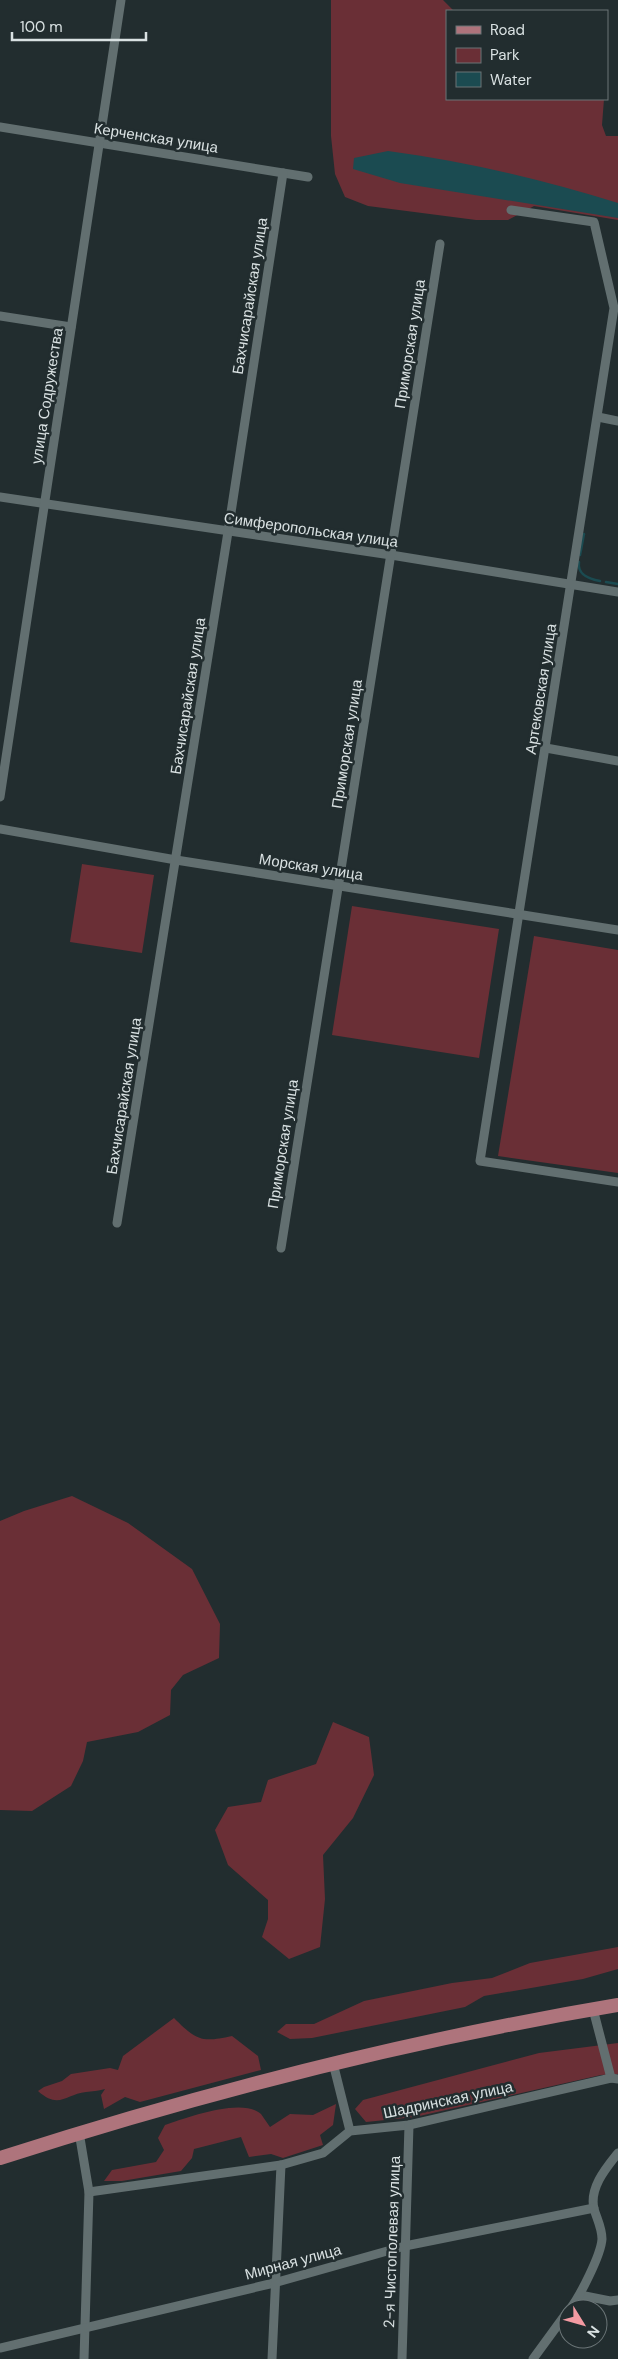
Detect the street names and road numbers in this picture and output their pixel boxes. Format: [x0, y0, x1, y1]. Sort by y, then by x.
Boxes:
street label: Керченская улица [92, 118, 220, 158]
street label: Бахчисарайская улица [228, 215, 272, 376]
street label: Приморская улица [390, 277, 430, 410]
street label: улица Содружества [26, 326, 68, 465]
street label: Симферопольская улица [223, 508, 400, 552]
street label: Бахчисарайская улица [166, 615, 210, 776]
street label: Артековская улица [521, 622, 561, 756]
street label: Приморская улица [327, 677, 367, 810]
street label: Морская улица [257, 849, 365, 885]
street label: Бахчисарайская улица [102, 1015, 146, 1176]
street label: Приморская улица [263, 1077, 303, 1210]
street label: Шадринская улица [381, 2076, 515, 2123]
street label: 2-я Чистополевая улица [379, 2155, 405, 2329]
street label: Мирная улица [243, 2239, 344, 2284]

